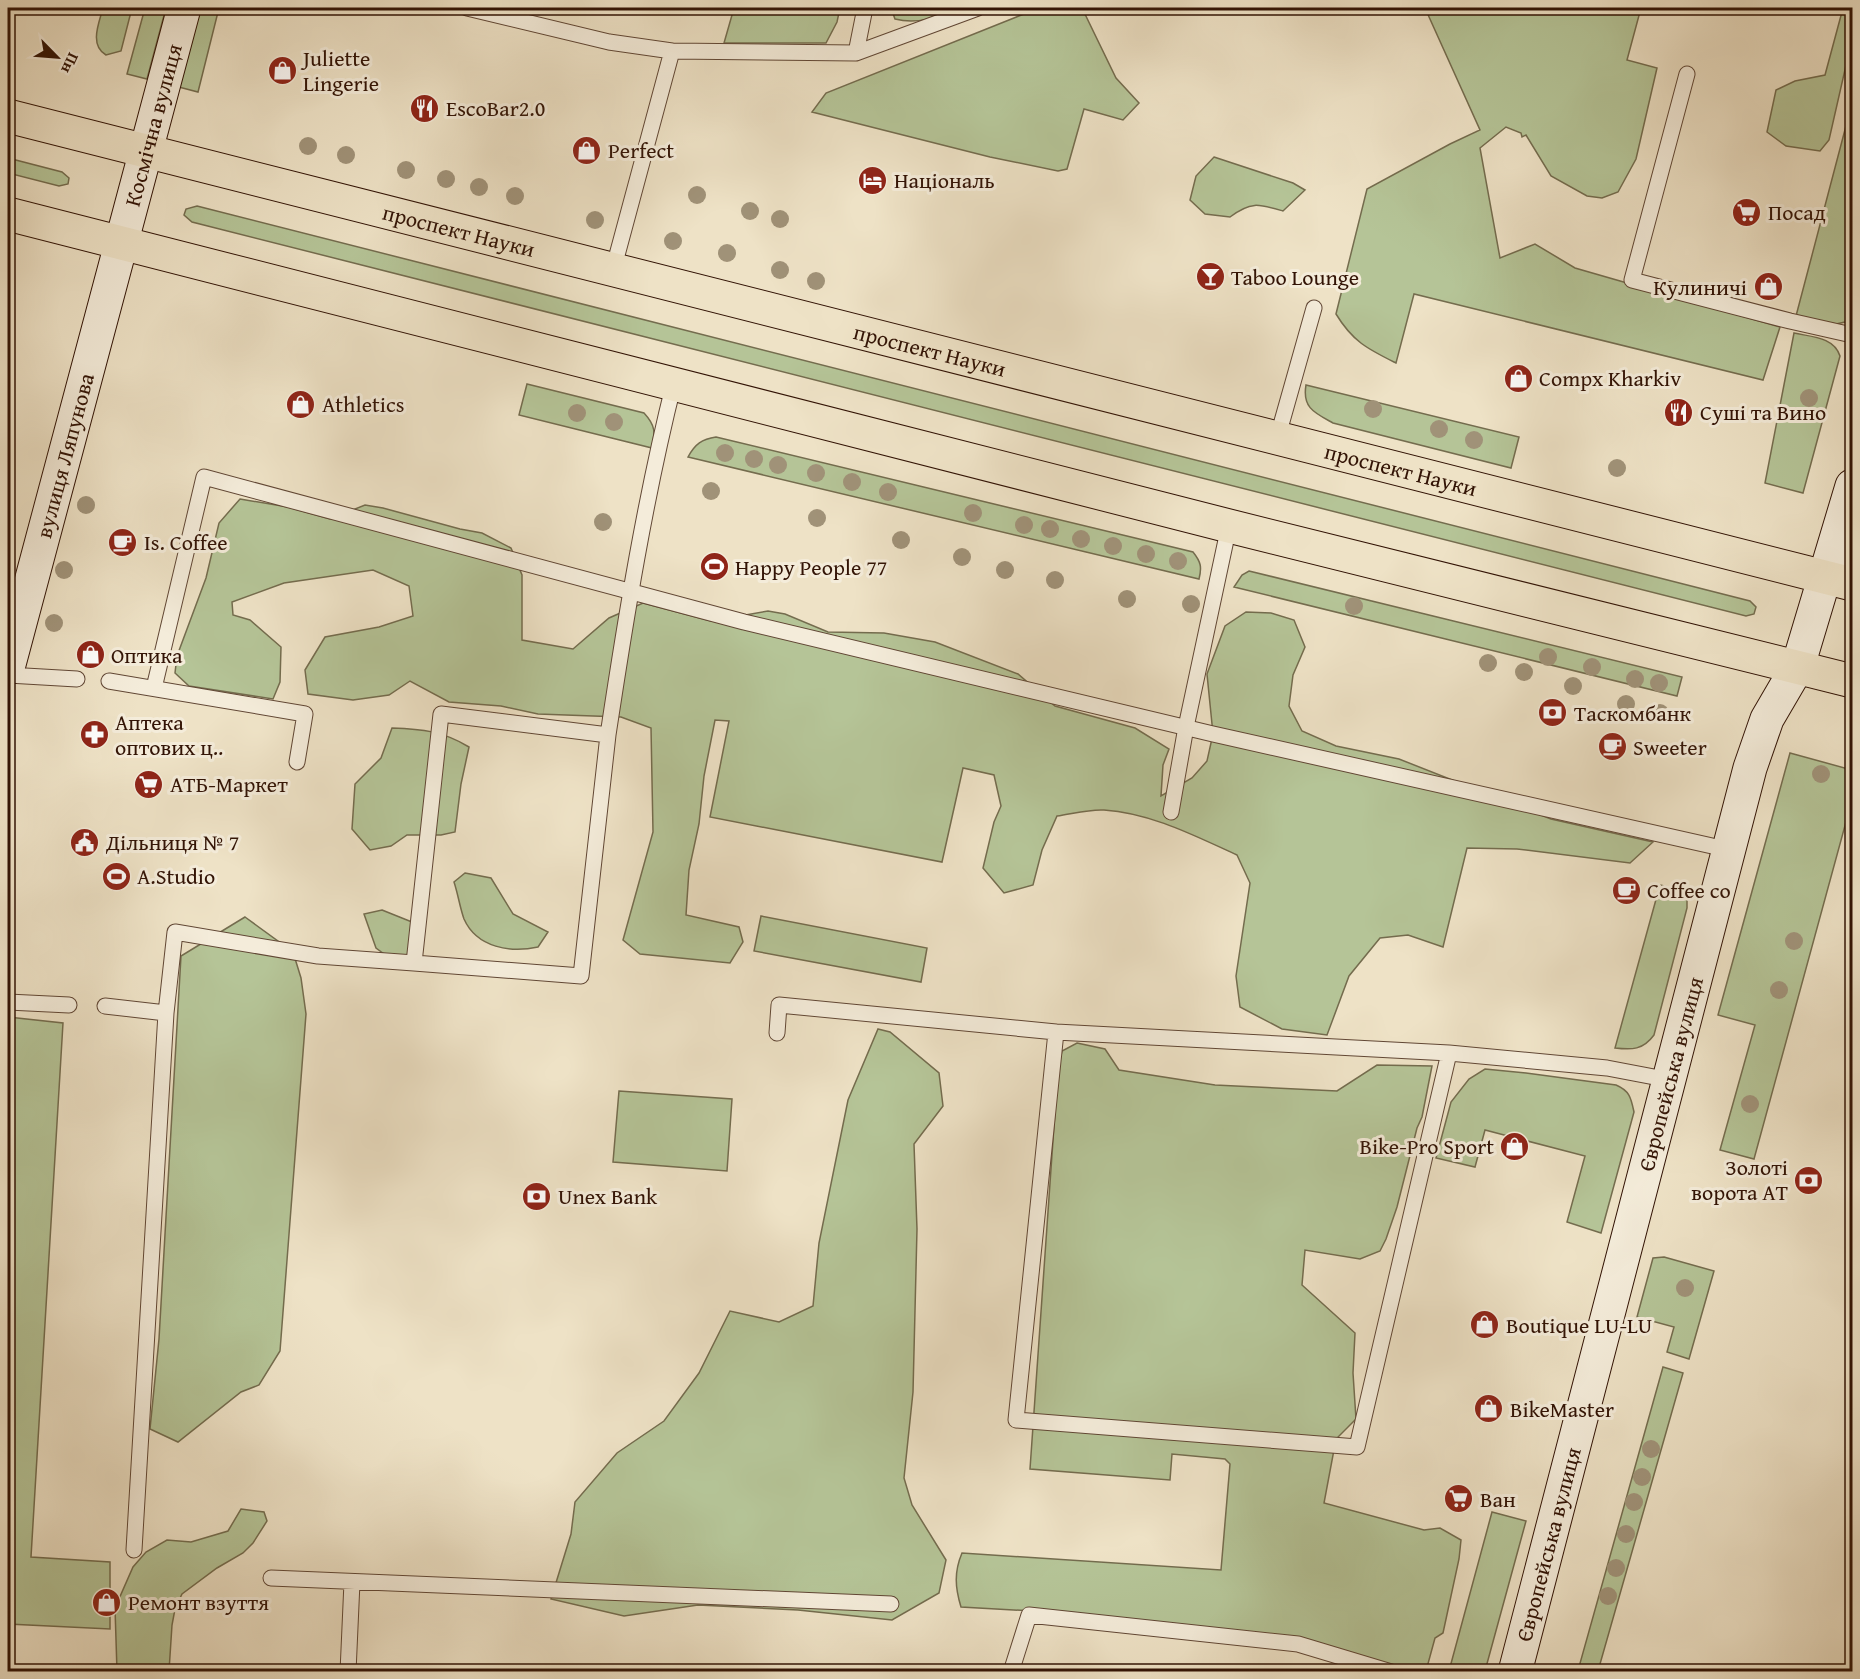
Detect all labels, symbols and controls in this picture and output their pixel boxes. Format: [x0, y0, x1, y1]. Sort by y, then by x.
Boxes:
north arrow [27, 27, 87, 87]
street label: Космічна вулиця [116, 40, 190, 210]
place label: Juliette Lingerie [300, 42, 379, 99]
text: Пн [55, 49, 86, 78]
shop icon: Juliette Lingerie [266, 55, 298, 87]
restaurant icon: EscoBar2.0 [409, 92, 441, 124]
place label: EscoBar2.0 [446, 92, 545, 124]
shop icon: Perfect [571, 134, 603, 166]
place label: Perfect [608, 134, 674, 166]
hotel icon: Національ [857, 164, 889, 196]
place label: Національ [894, 164, 995, 196]
street label: проспект Науки [379, 196, 538, 265]
supermarket icon: Посад [1731, 196, 1763, 228]
place label: Посад [1768, 196, 1826, 228]
bar icon: Taboo Lounge [1194, 261, 1226, 293]
place label: Taboo Lounge [1231, 261, 1359, 293]
place label: Кулиничі [1653, 271, 1747, 303]
shop icon: Кулиничі [1752, 271, 1784, 303]
street label: проспект Науки [850, 315, 1009, 385]
shop icon: Compx Kharkiv [1502, 362, 1534, 394]
place label: Compx Kharkiv [1539, 362, 1681, 394]
street label: вулиця Ляпунова [27, 369, 102, 542]
shop icon: Athletics [285, 388, 317, 420]
place label: Athletics [322, 388, 404, 420]
restaurant icon: Суші та Вино [1663, 396, 1695, 428]
place label: Суші та Вино [1700, 396, 1826, 428]
street label: проспект Науки [1321, 435, 1480, 504]
cafe icon: Is. Coffee [107, 526, 139, 558]
place label: Is. Coffee [144, 526, 228, 558]
sports icon: Happy People 77 [698, 551, 730, 583]
place label: Happy People 77 [735, 551, 887, 583]
shop icon: Оптика [74, 639, 106, 671]
place label: Оптика [111, 639, 183, 671]
bank icon: Таскомбанк [1537, 697, 1569, 729]
place label: Таскомбанк [1574, 697, 1692, 729]
place label: Аптека оптових ц‥ [115, 706, 223, 763]
pharmacy icon: Аптека оптових ц‥ [78, 719, 110, 751]
cafe icon: Sweeter [1596, 731, 1628, 763]
place label: Sweeter [1633, 731, 1707, 763]
supermarket icon: АТБ-Маркет [133, 768, 165, 800]
place label: АТБ-Маркет [170, 768, 288, 800]
public building icon: Дільниця № 7 [69, 826, 101, 858]
place label: Дільниця № 7 [105, 826, 239, 858]
sports icon: A.Studio [100, 860, 132, 892]
place label: A.Studio [137, 860, 215, 892]
cafe icon: Coffee co [1610, 874, 1642, 906]
place label: Coffee co [1647, 874, 1731, 906]
street label: Європейська вулиця [1630, 973, 1711, 1175]
place label: Bike-Pro Sport [1359, 1130, 1494, 1162]
shop icon: Bike-Pro Sport [1499, 1130, 1531, 1162]
place label: Золоті ворота АТ [1691, 1151, 1788, 1208]
bank icon: Золоті ворота АТ [1793, 1164, 1825, 1196]
bank icon: Unex Bank [521, 1180, 553, 1212]
place label: Unex Bank [558, 1180, 658, 1212]
shop icon: Boutique LU-LU [1469, 1309, 1501, 1341]
place label: Boutique LU-LU [1506, 1309, 1652, 1341]
shop icon: BikeMaster [1473, 1393, 1505, 1425]
place label: BikeMaster [1510, 1393, 1614, 1425]
street label: Європейська вулиця [1508, 1444, 1589, 1645]
supermarket icon: Ван [1443, 1483, 1475, 1515]
place label: Ван [1480, 1483, 1516, 1515]
shop icon: Ремонт взуття [91, 1586, 123, 1618]
place label: Ремонт взуття [128, 1586, 269, 1618]

